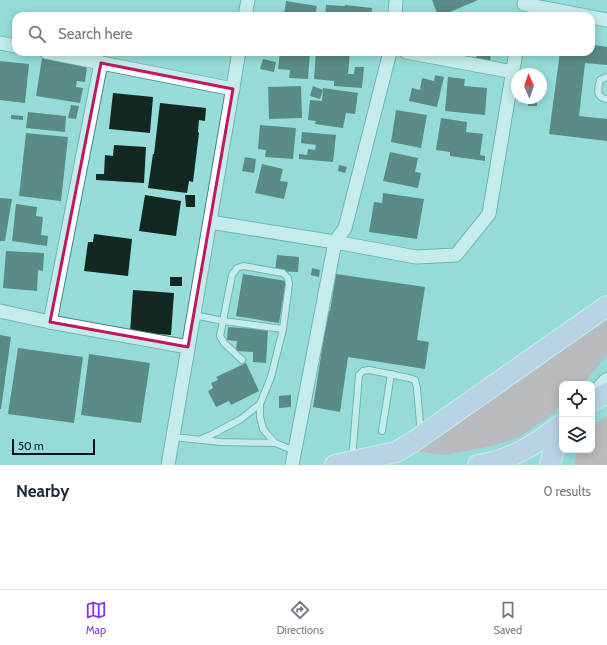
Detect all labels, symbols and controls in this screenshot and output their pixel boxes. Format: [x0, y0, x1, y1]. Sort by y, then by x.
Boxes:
search box [12, 12, 595, 56]
icon: search [26, 23, 48, 45]
text: Search here [58, 25, 133, 43]
north arrow [511, 68, 547, 104]
map controls [559, 381, 595, 453]
button: locate [559, 381, 595, 417]
button: layers [559, 417, 595, 453]
scale bar [12, 437, 95, 456]
text: 50 m [18, 439, 44, 453]
text: Nearby [16, 481, 69, 501]
text: 0 results [543, 483, 591, 499]
tab: Map [85, 599, 107, 637]
tab: Directions [277, 599, 324, 637]
tab: Saved [494, 599, 522, 637]

